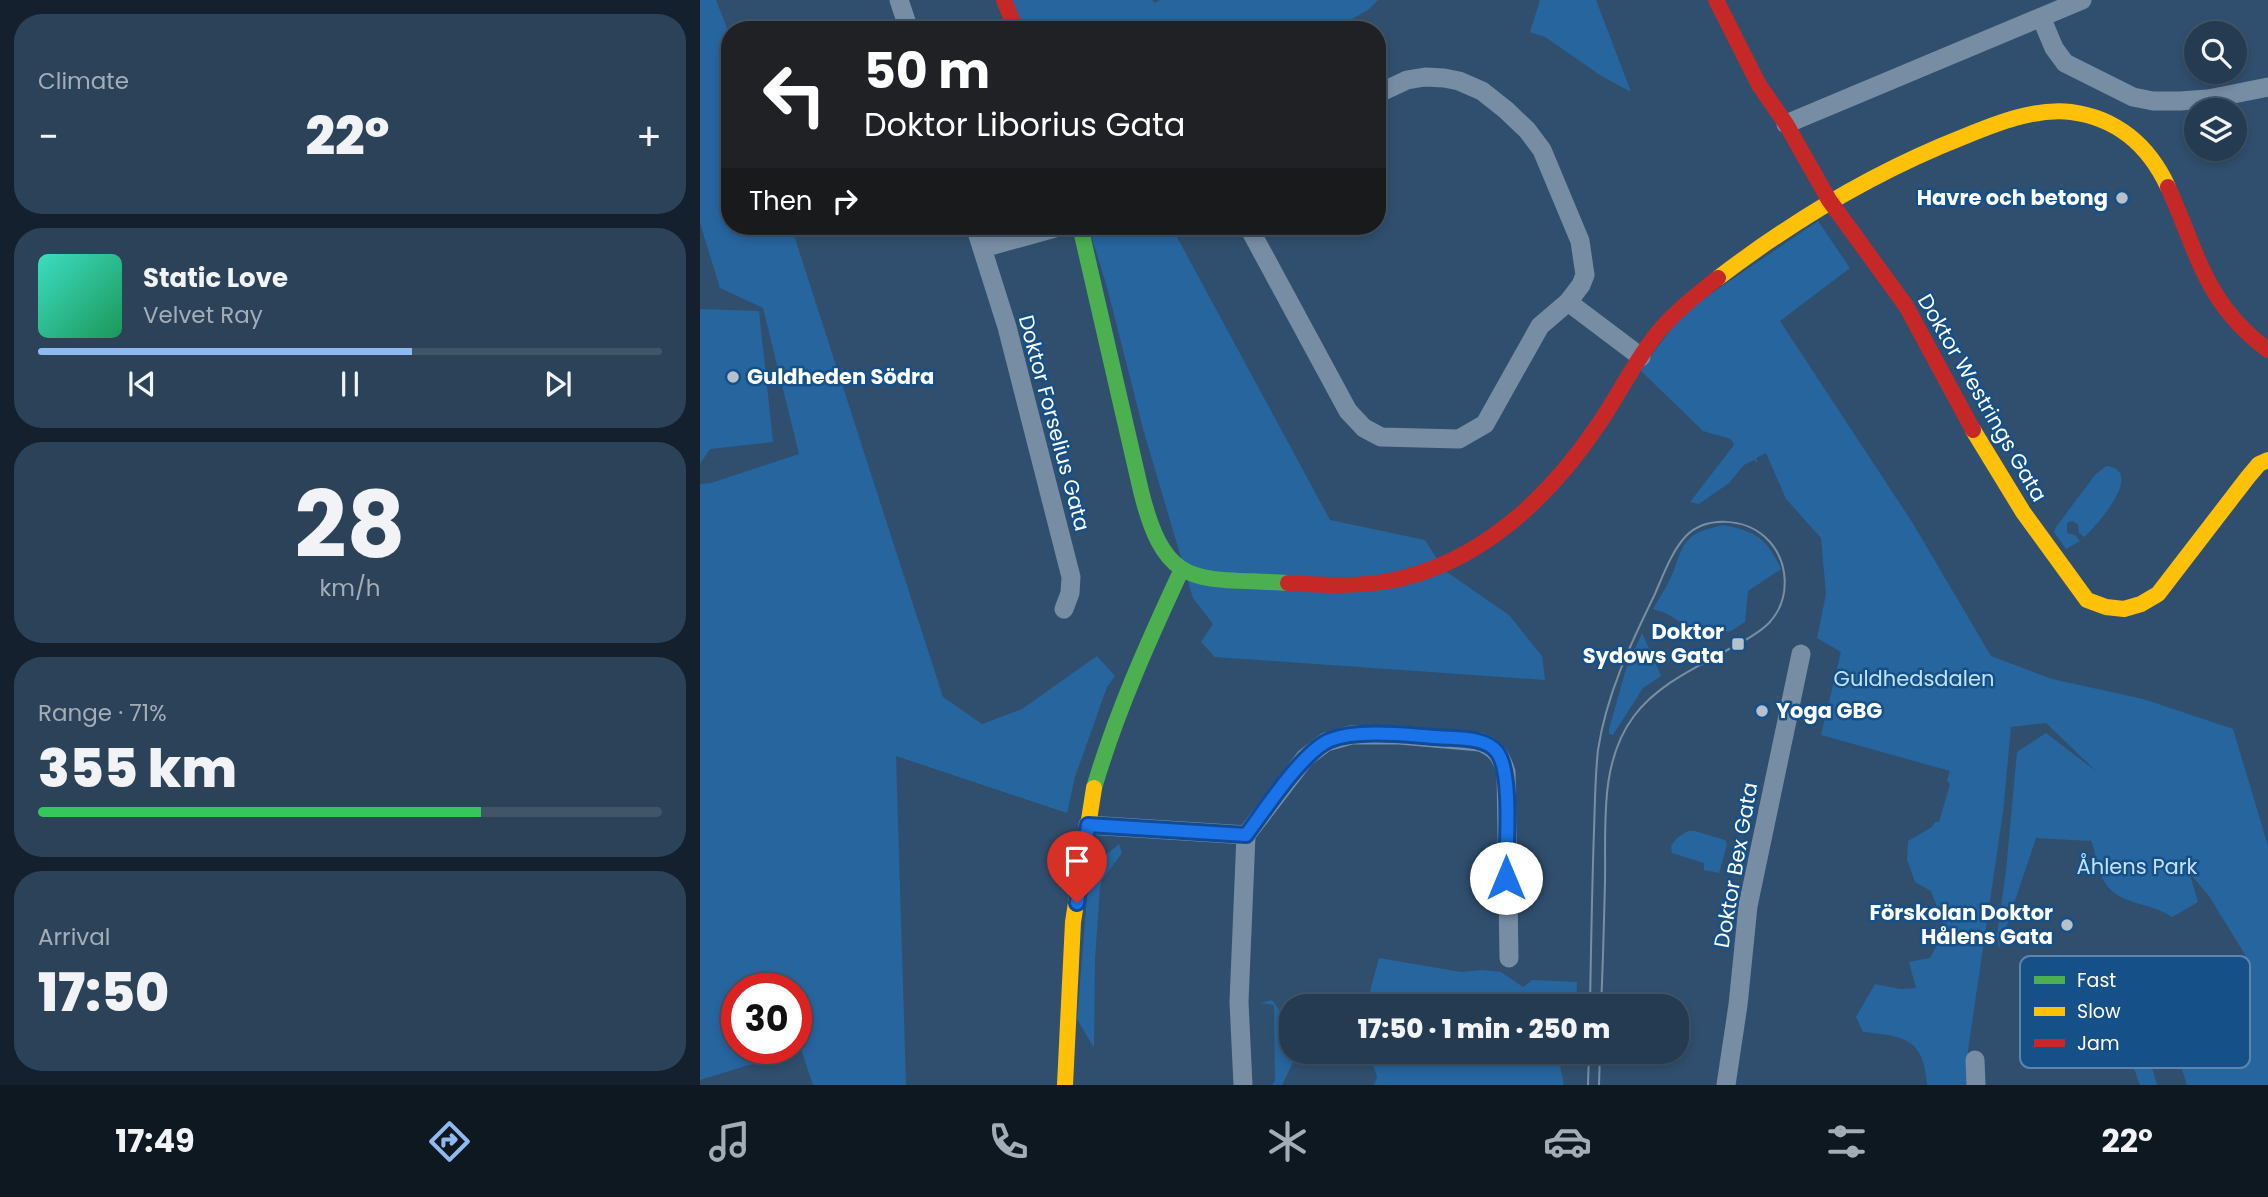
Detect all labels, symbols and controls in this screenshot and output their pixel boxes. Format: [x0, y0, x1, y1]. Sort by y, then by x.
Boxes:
map controls [2184, 21, 2247, 161]
button: search [2184, 21, 2247, 84]
text: 50 m [864, 37, 990, 105]
icon: left [749, 49, 840, 140]
text: Climate [38, 65, 129, 97]
button: layers [2184, 98, 2247, 161]
text: 22° [305, 100, 390, 173]
text: Doktor Liborius Gata [864, 102, 1185, 147]
text: − [38, 110, 59, 163]
text: + [636, 110, 662, 163]
icon: right [826, 182, 864, 220]
text: Then [749, 183, 812, 219]
place label: Havre och betong [1917, 183, 2108, 212]
marker: Havre och betong [2114, 190, 2130, 206]
text: Static Love [143, 260, 288, 296]
street label: Doktor Westrings Gata [1911, 289, 2054, 507]
text: Velvet Ray [143, 299, 263, 331]
street label: Doktor Forselius Gata [1012, 312, 1097, 534]
place label: Guldheden Södra [747, 362, 934, 391]
icon: previous [123, 365, 161, 403]
icon: pause [331, 365, 369, 403]
icon: next [539, 365, 577, 403]
marker: Guldheden Södra [725, 369, 741, 385]
text: 28 [295, 461, 405, 589]
text: km/h [319, 572, 381, 604]
place label: Doktor Sydows Gata [1583, 617, 1724, 670]
marker: Doktor Sydows Gata [1730, 636, 1746, 652]
park label: Guldhedsdalen [1834, 664, 1994, 693]
place label: Yoga GBG [1776, 696, 1882, 725]
text: Range · 71% [38, 697, 167, 729]
marker: Yoga GBG [1754, 703, 1770, 719]
text: 355 km [38, 732, 237, 805]
street label: Doktor Bex Gata [1707, 780, 1764, 950]
pin [1047, 831, 1107, 903]
position arrow [1469, 841, 1543, 915]
icon: arrive [1058, 842, 1096, 880]
park label: Åhlens Park [2077, 852, 2198, 881]
place label: Förskolan Doktor Hålens Gata [1870, 898, 2053, 951]
marker: Förskolan Doktor Hålens Gata [2059, 917, 2075, 933]
text: Arrival [38, 921, 110, 953]
text: 17:50 [38, 956, 169, 1029]
legend [2020, 956, 2250, 1068]
text: Fast [2077, 967, 2116, 994]
speed limit sign: 30 [721, 973, 812, 1064]
text: Slow [2077, 998, 2121, 1025]
text: 17:50 · 1 min · 250 m [1358, 1011, 1610, 1047]
text: Jam [2077, 1030, 2119, 1057]
icon: directions [425, 1117, 474, 1166]
icon: music [705, 1117, 754, 1166]
icon: phone [984, 1117, 1033, 1166]
icon: climate [1263, 1117, 1312, 1166]
icon: car [1543, 1117, 1592, 1166]
icon: filters [1822, 1117, 1871, 1166]
text: 17:49 [115, 1118, 195, 1163]
text: 22° [2101, 1118, 2153, 1163]

